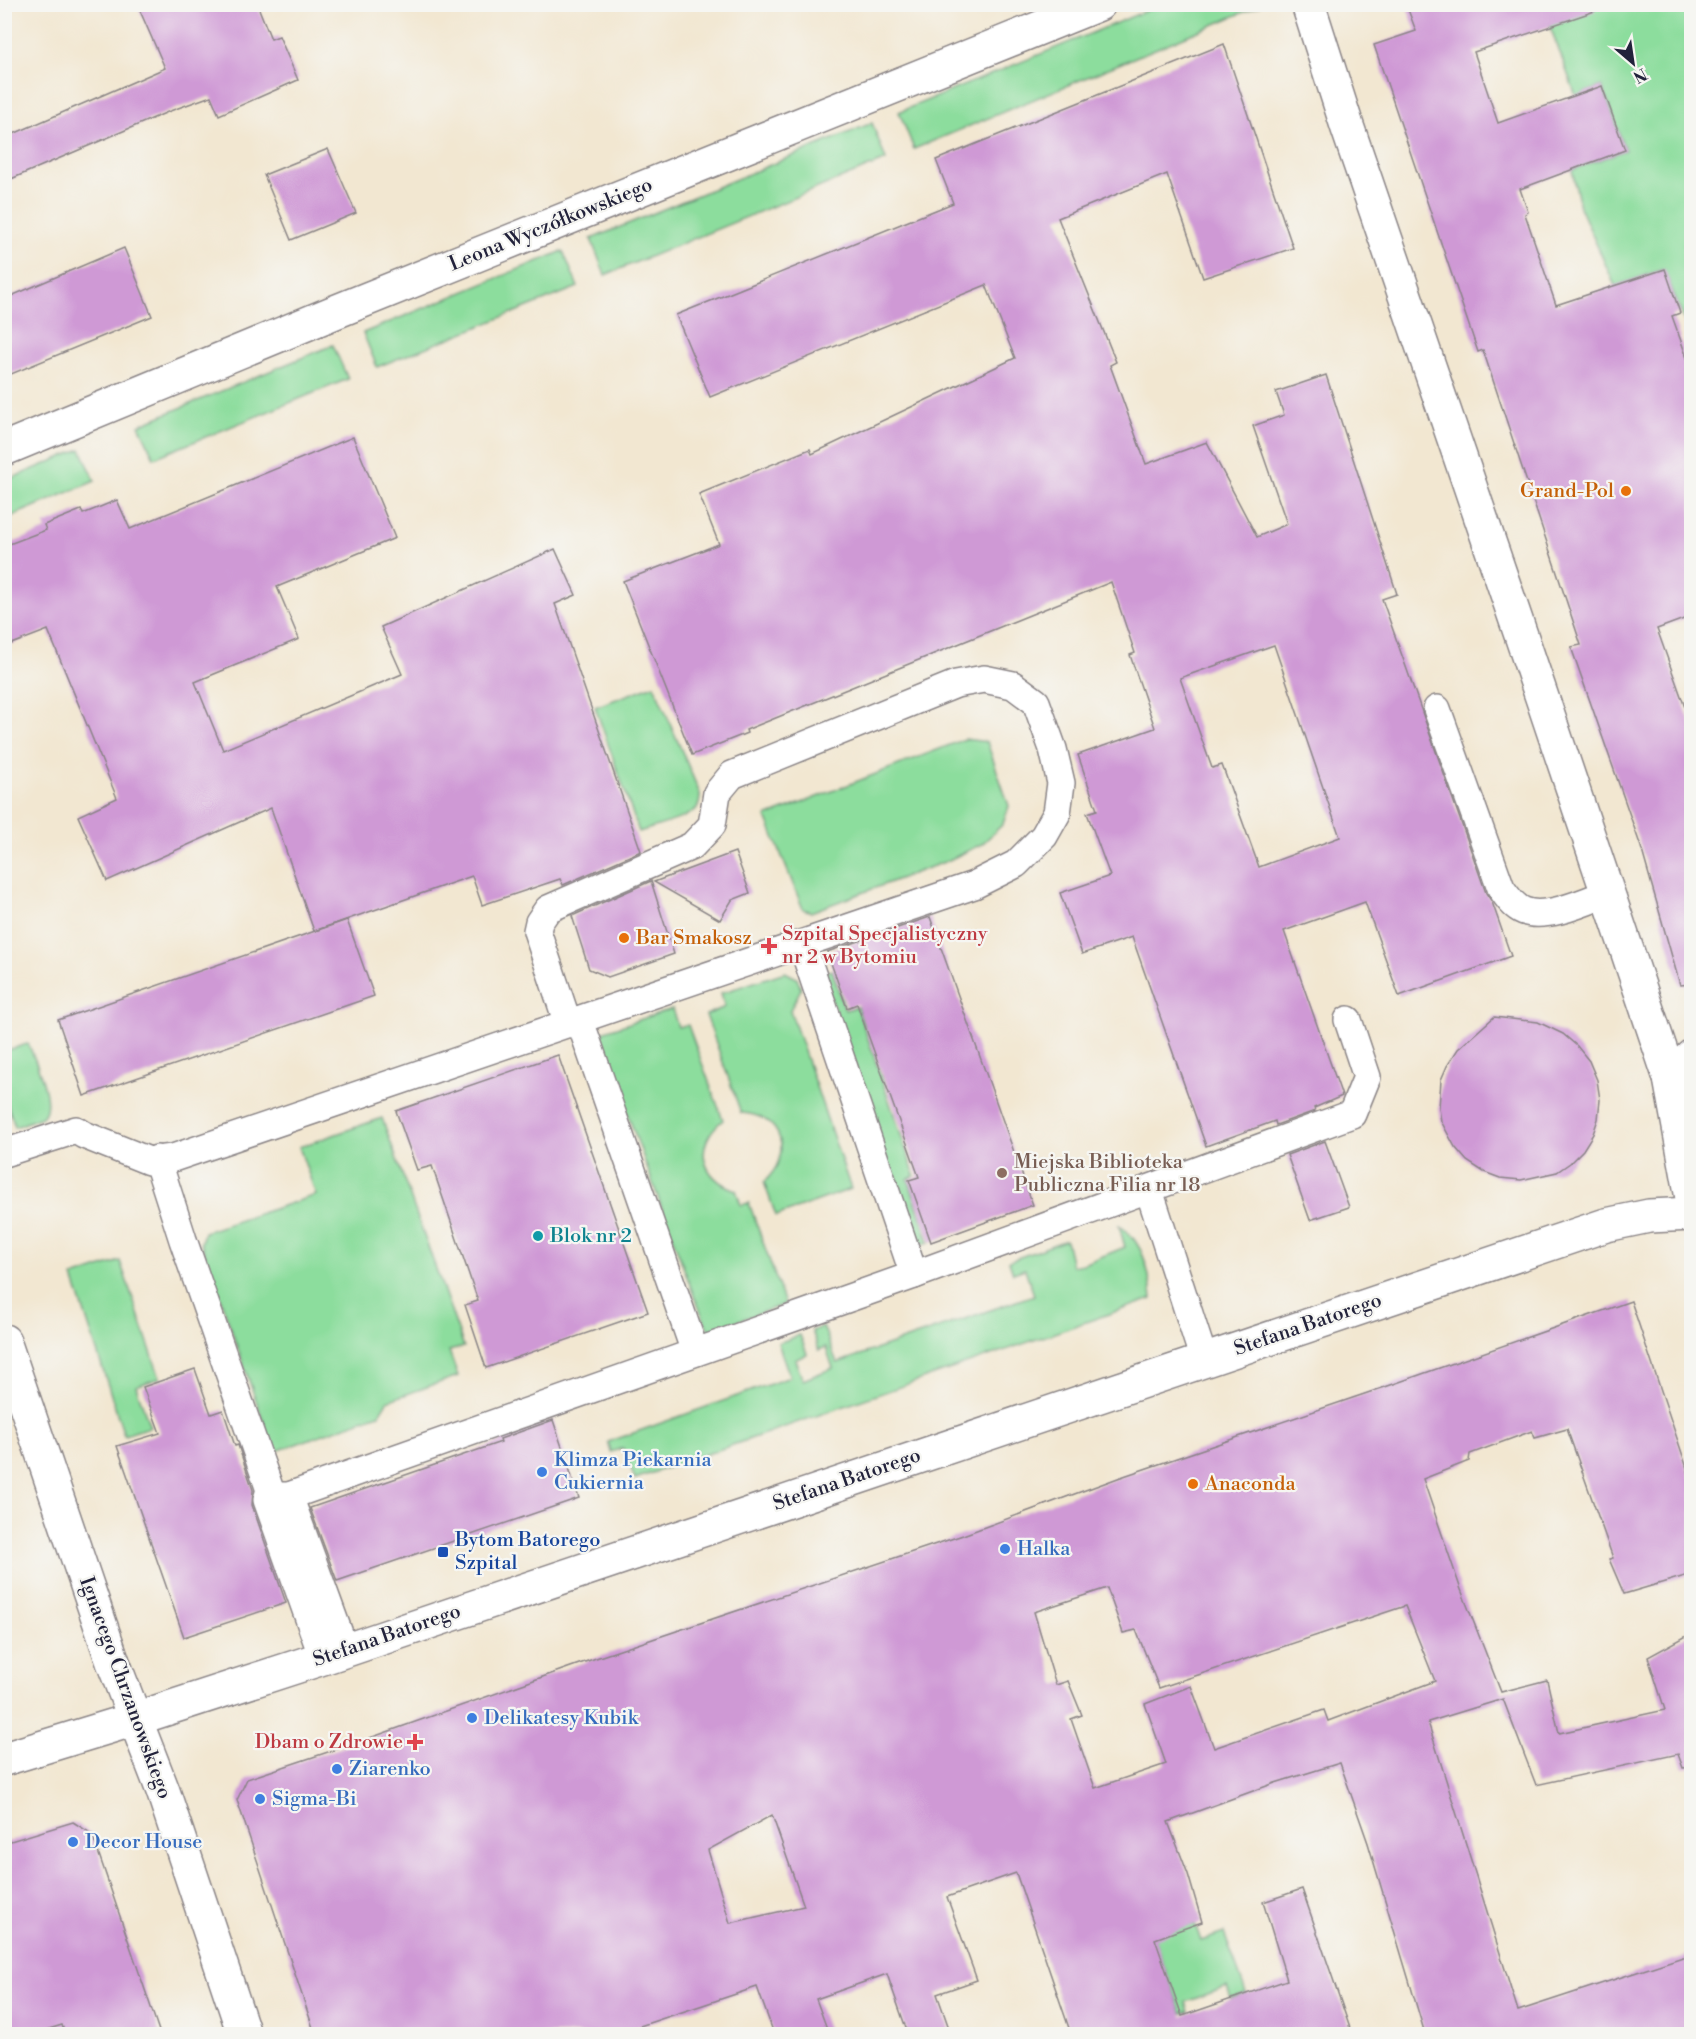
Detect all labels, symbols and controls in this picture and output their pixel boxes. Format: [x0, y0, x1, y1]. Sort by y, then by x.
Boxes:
north arrow [1603, 33, 1663, 93]
text: N [1629, 63, 1650, 87]
street label: Leona Wyczółkowskiego [446, 173, 656, 277]
place label: Grand-Pol [1520, 479, 1614, 504]
marker: Grand-Pol [1619, 484, 1633, 498]
place label: Szpital Specjalistyczny nr 2 w Bytomiu [782, 922, 988, 970]
place label: Bar Smakosz [635, 926, 752, 951]
marker: Bar Smakosz [617, 931, 631, 945]
marker: Szpital Specjalistyczny nr 2 w Bytomiu [760, 937, 778, 955]
place label: Miejska Biblioteka Publiczna Filia nr 18 [1014, 1150, 1200, 1198]
marker: Miejska Biblioteka Publiczna Filia nr 18 [995, 1166, 1009, 1180]
place label: Blok nr 2 [549, 1224, 632, 1249]
marker: Blok nr 2 [531, 1229, 545, 1243]
street label: Stefana Batorego [1231, 1288, 1385, 1362]
street label: Stefana Batorego [770, 1443, 924, 1517]
place label: Klimza Piekarnia Cukiernia [554, 1448, 713, 1496]
marker: Klimza Piekarnia Cukiernia [535, 1465, 549, 1479]
place label: Anaconda [1204, 1472, 1296, 1497]
marker: Anaconda [1186, 1477, 1200, 1491]
place label: Bytom Batorego Szpital [454, 1528, 600, 1576]
place label: Halka [1017, 1537, 1071, 1562]
marker: Halka [998, 1542, 1012, 1556]
marker: Bytom Batorego Szpital [436, 1545, 450, 1559]
street label: Ignacego Chrzanowskiego [73, 1574, 177, 1802]
street label: Stefana Batorego [310, 1599, 464, 1673]
place label: Delikatesy Kubik [484, 1706, 640, 1731]
marker: Delikatesy Kubik [465, 1711, 479, 1725]
place label: Dbam o Zdrowie [255, 1730, 403, 1755]
marker: Dbam o Zdrowie [408, 1735, 422, 1749]
place label: Ziarenko [349, 1757, 431, 1782]
marker: Ziarenko [330, 1762, 344, 1776]
place label: Sigma-Bi [272, 1787, 357, 1812]
marker: Sigma-Bi [253, 1792, 267, 1806]
place label: Decor House [85, 1830, 202, 1855]
marker: Decor House [66, 1835, 80, 1849]

